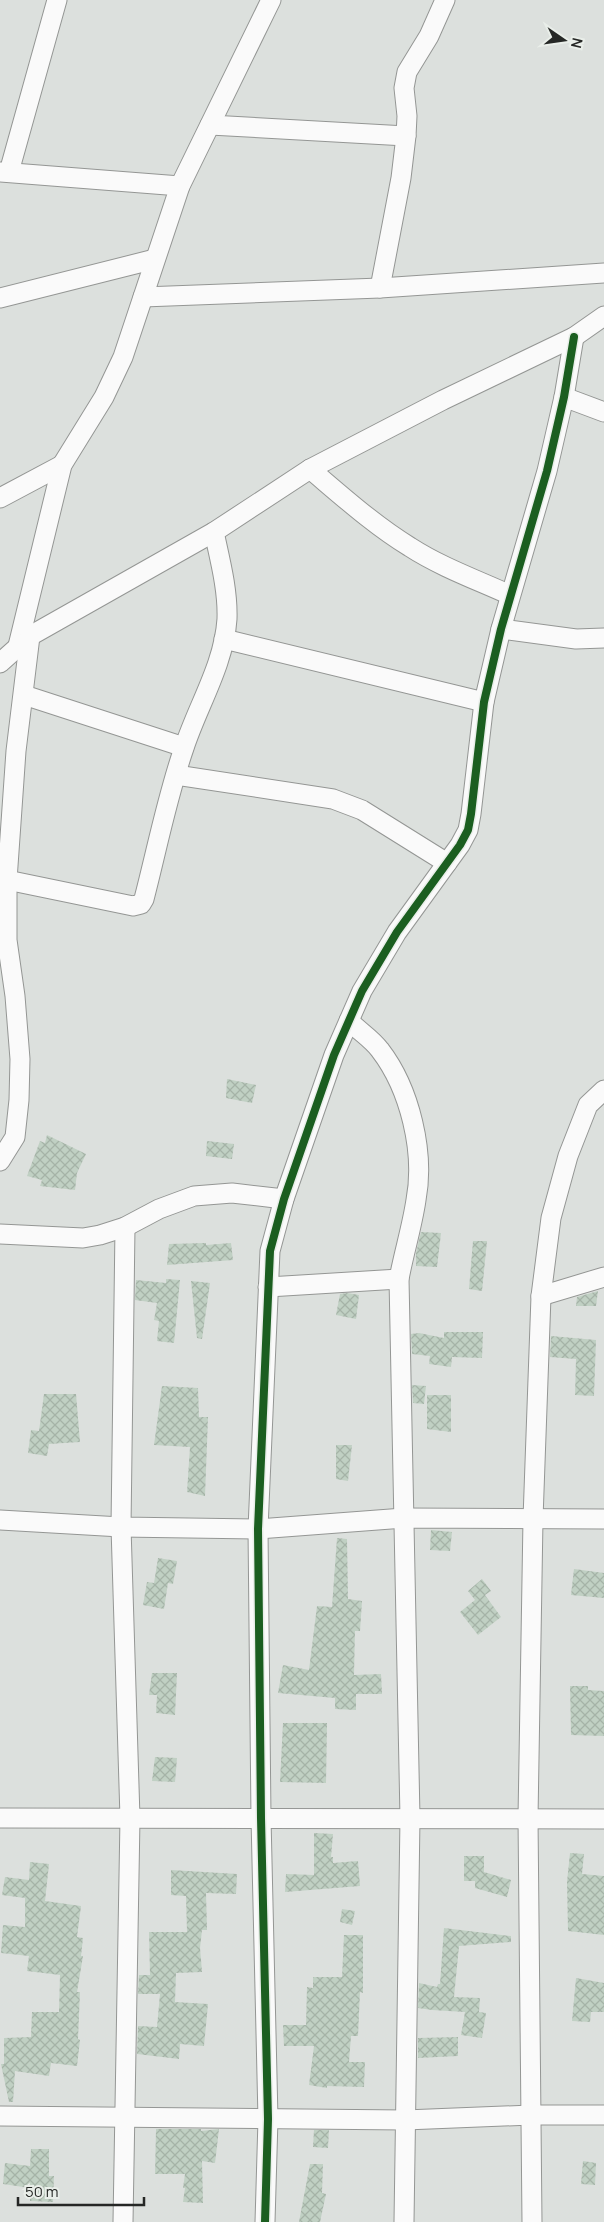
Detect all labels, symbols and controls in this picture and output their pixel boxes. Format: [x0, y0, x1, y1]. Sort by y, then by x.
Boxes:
north arrow [539, 15, 589, 65]
text: N [567, 36, 588, 50]
scale bar [18, 2174, 144, 2206]
text: 50 m [25, 2181, 59, 2202]

